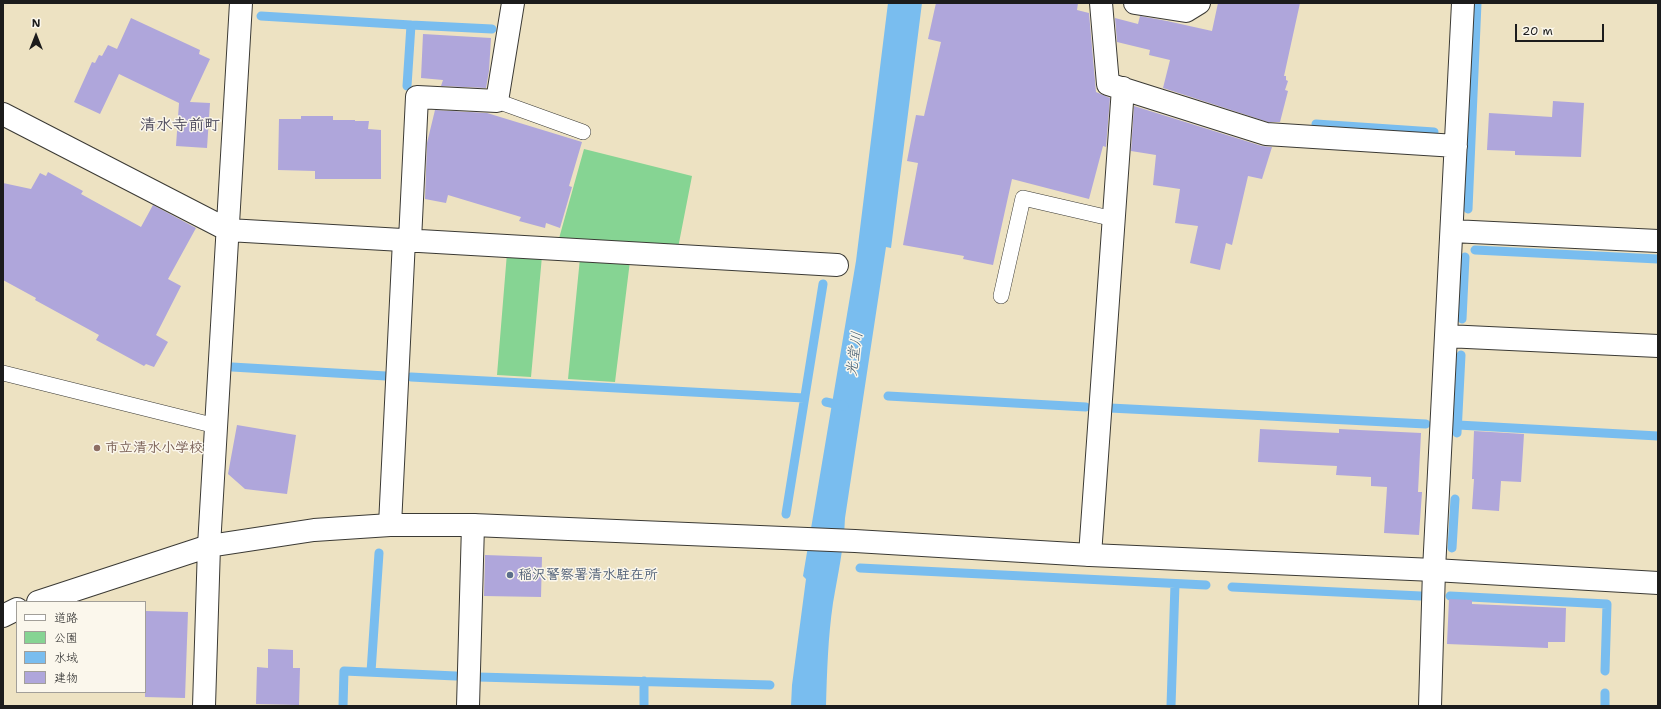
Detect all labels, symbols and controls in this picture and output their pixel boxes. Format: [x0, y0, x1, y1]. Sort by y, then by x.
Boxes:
north arrow [16, 16, 56, 56]
text: N [32, 16, 40, 31]
scale bar [1517, 16, 1606, 42]
text: 20 m [1522, 23, 1553, 39]
district label: 清水寺前町 [140, 116, 220, 136]
water label: 光堂川 [843, 330, 867, 378]
place label: 市立清水小学校 [105, 440, 203, 456]
marker: 市立清水小学校 [92, 443, 102, 453]
place label: 稲沢警察署清水駐在所 [518, 567, 658, 583]
marker: 稲沢警察署清水駐在所 [505, 570, 515, 580]
legend [16, 601, 146, 693]
text: 道路 [54, 610, 78, 626]
text: 公園 [54, 630, 78, 646]
text: 水域 [54, 650, 78, 666]
text: 建物 [54, 670, 78, 686]

